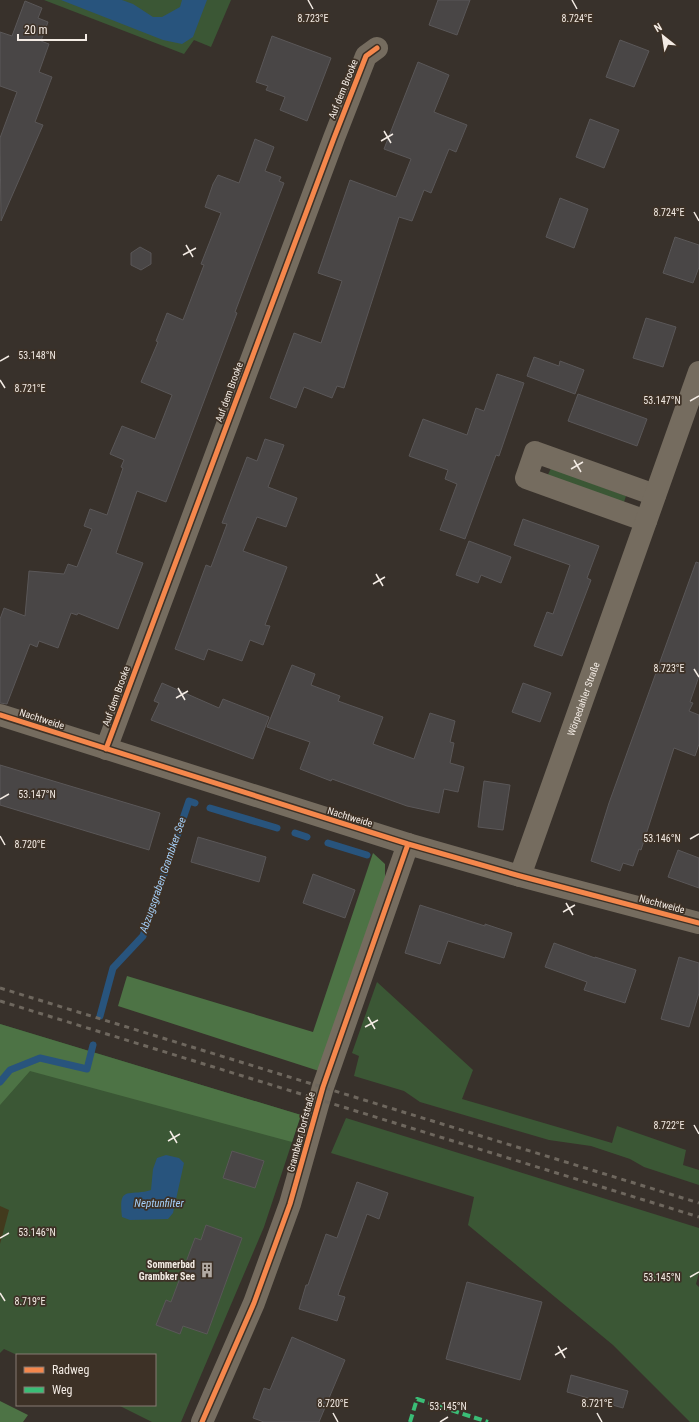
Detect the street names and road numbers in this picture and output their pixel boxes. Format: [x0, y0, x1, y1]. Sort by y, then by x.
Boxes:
street label: Auf dem Brooke [326, 57, 360, 120]
street label: Auf dem Brooke [213, 360, 245, 423]
street label: Wörpedahler Straße [565, 660, 601, 737]
street label: Auf dem Brooke [100, 664, 132, 727]
street label: Nachtweide [18, 707, 66, 732]
street label: Nachtweide [326, 805, 374, 829]
street label: Nachtweide [638, 893, 686, 915]
street label: Grambker Dorfstraße [285, 1090, 317, 1173]

